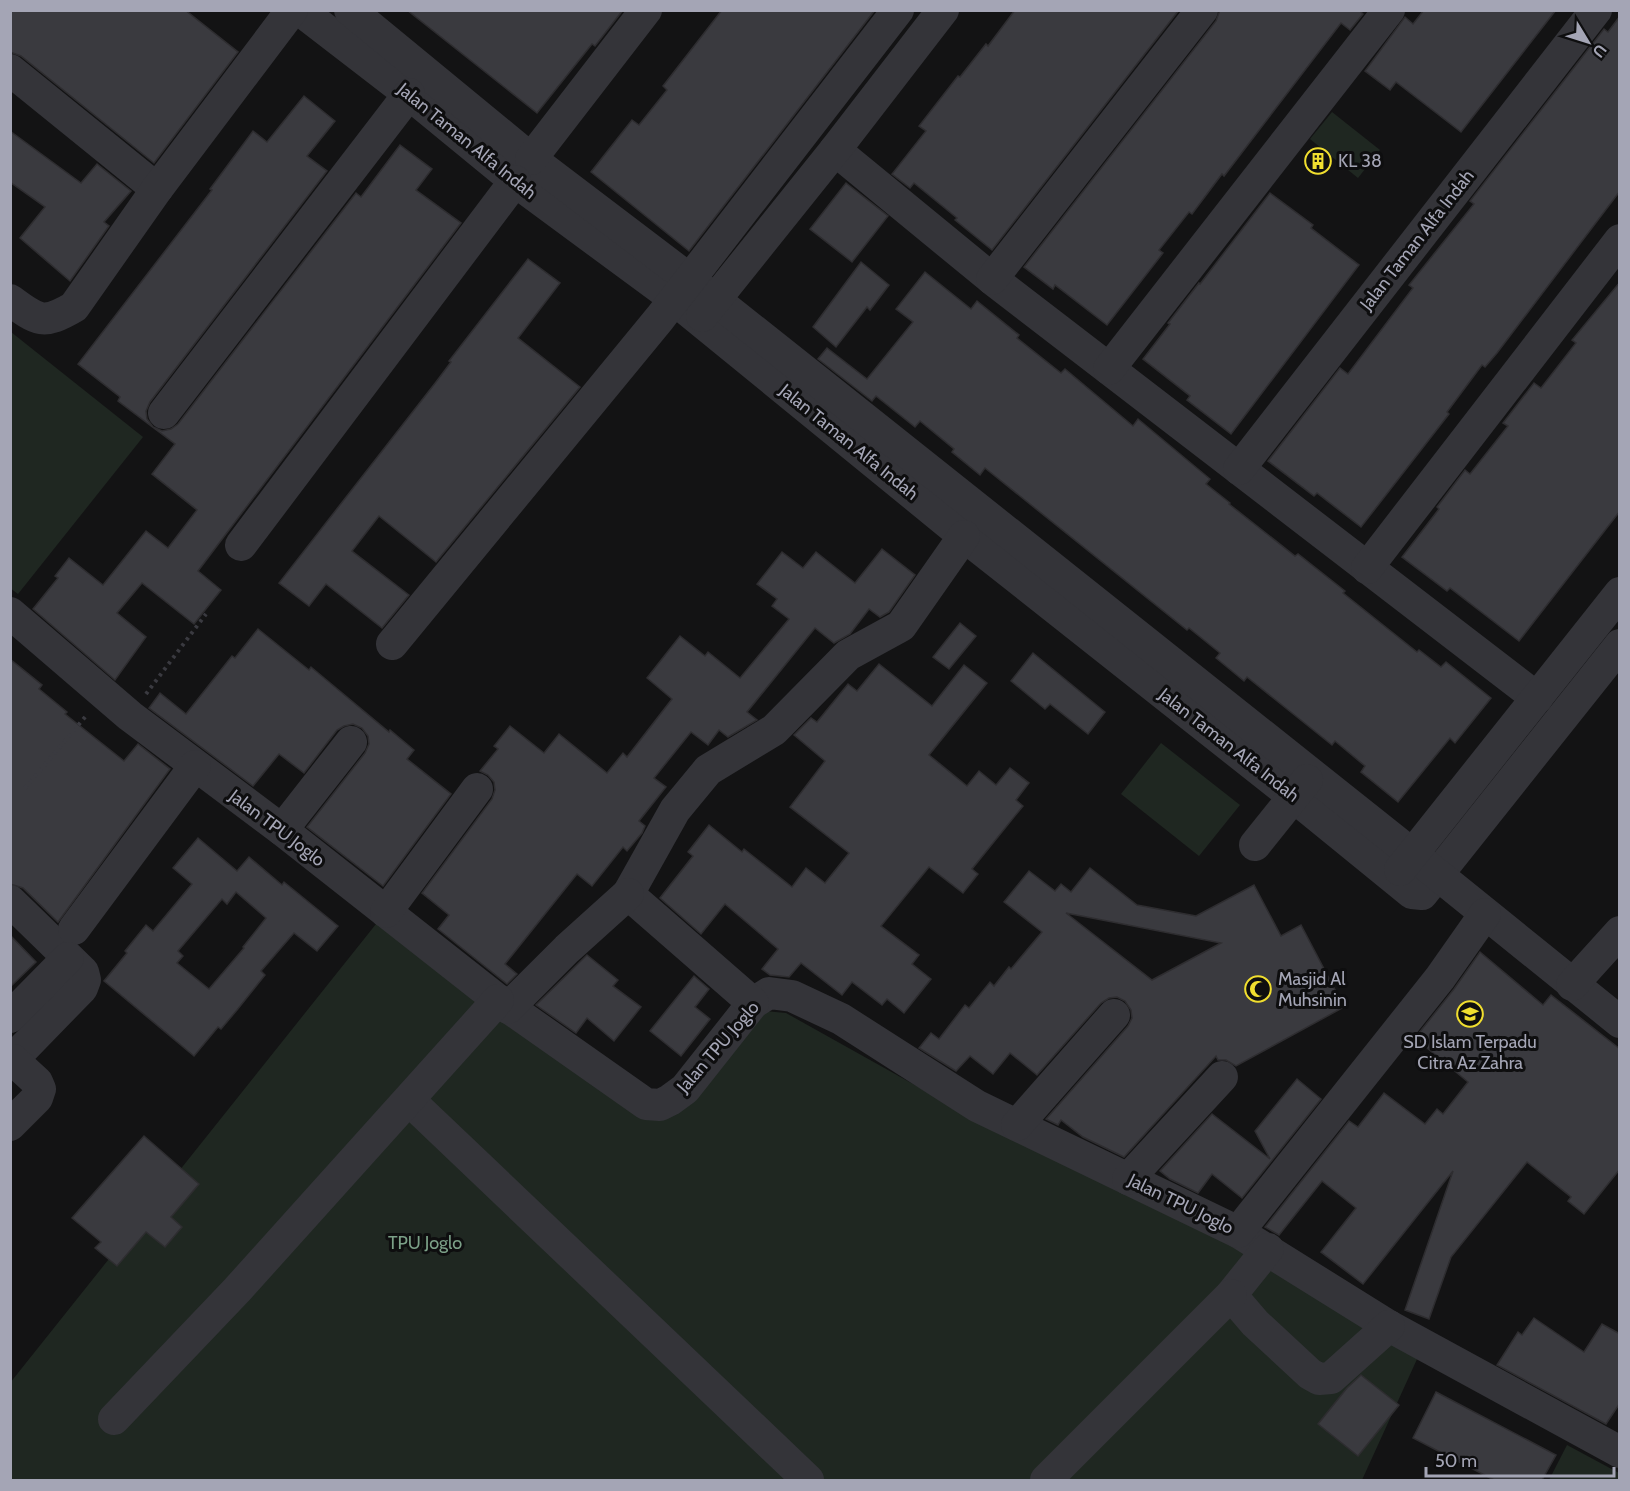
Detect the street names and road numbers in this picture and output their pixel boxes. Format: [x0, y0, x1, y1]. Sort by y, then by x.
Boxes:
street label: Jalan Taman Alfa Indah [392, 78, 541, 204]
street label: Jalan Taman Alfa Indah [1355, 165, 1479, 315]
street label: Jalan Taman Alfa Indah [774, 379, 923, 505]
street label: Jalan Taman Alfa Indah [1154, 683, 1304, 807]
street label: Jalan TPU Joglo [224, 784, 329, 871]
street label: Jalan TPU Joglo [672, 997, 764, 1098]
street label: Jalan TPU Joglo [1124, 1169, 1237, 1239]

